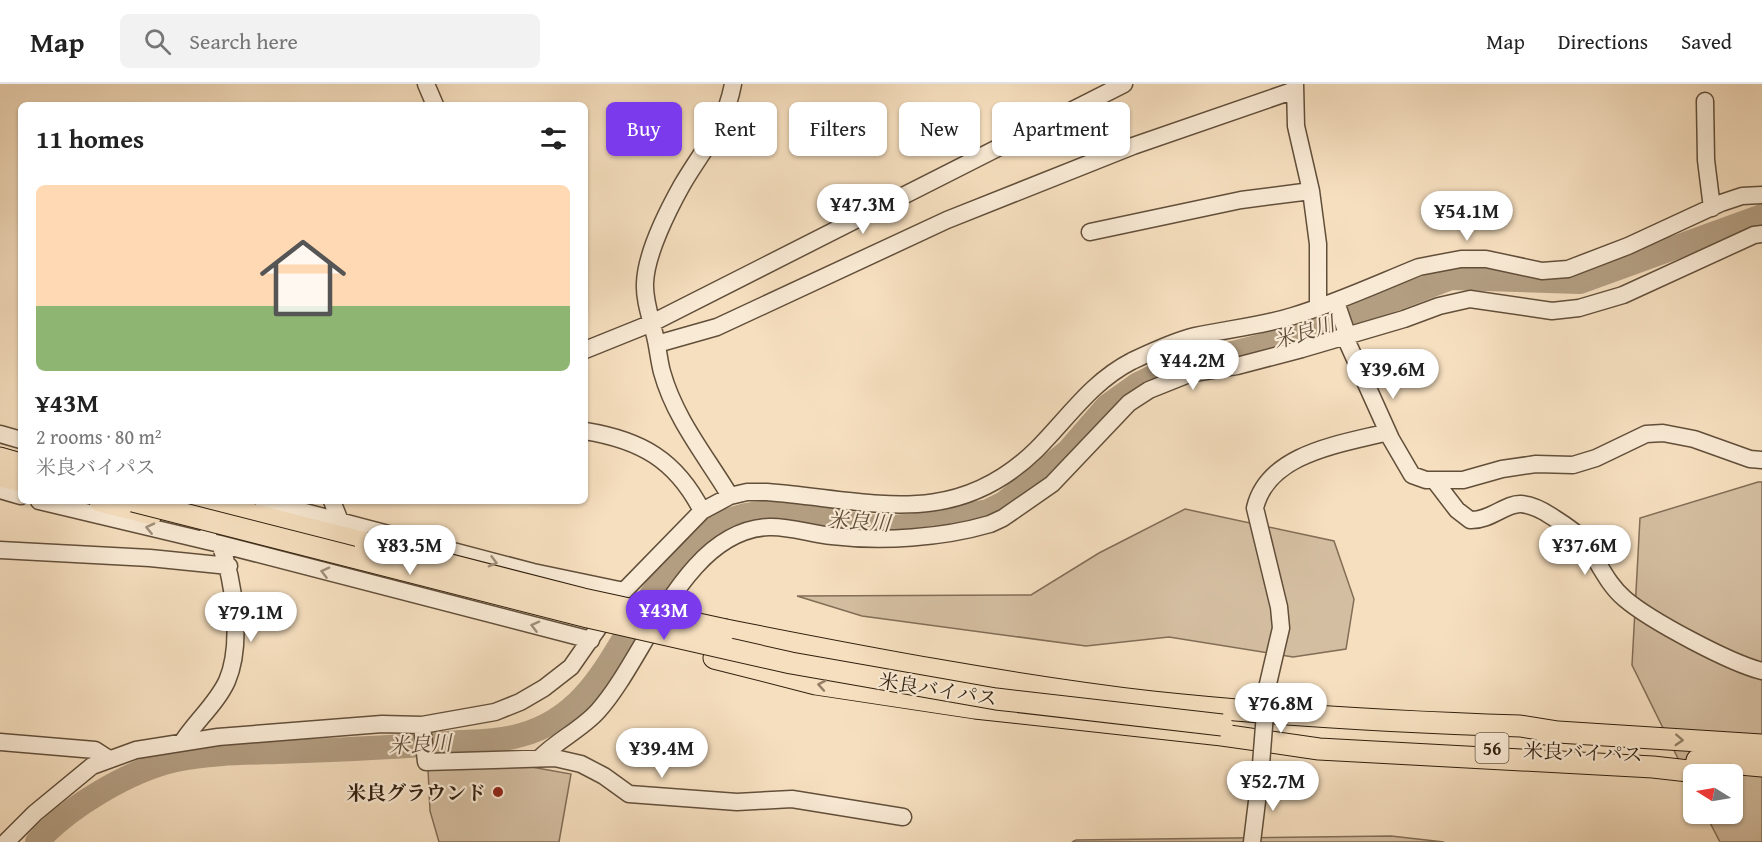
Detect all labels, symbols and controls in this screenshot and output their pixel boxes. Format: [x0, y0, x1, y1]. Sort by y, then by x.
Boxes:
search box [120, 14, 540, 68]
text: Map [30, 21, 84, 62]
icon: search [141, 25, 174, 58]
text: Search here [189, 25, 298, 57]
text: Map [1486, 26, 1525, 57]
text: Directions [1558, 26, 1648, 57]
text: Saved [1681, 26, 1732, 57]
chip: Buy [606, 102, 682, 156]
chip: Rent [694, 102, 777, 156]
chip: Filters [789, 102, 887, 156]
chip: New [899, 102, 980, 156]
chip: Apartment [992, 102, 1130, 156]
text: 11 homes [36, 119, 144, 158]
icon: filters [537, 122, 570, 155]
pin: ¥47.3M [814, 184, 912, 235]
text: ¥47.3M [831, 189, 895, 218]
pin: ¥54.1M [1418, 191, 1516, 242]
text: ¥54.1M [1435, 196, 1499, 225]
icon: home [249, 224, 357, 332]
water label: 米良川 [1269, 307, 1341, 356]
pin: ¥44.2M [1144, 340, 1242, 391]
text: ¥44.2M [1161, 345, 1225, 374]
pin: ¥39.6M [1344, 349, 1442, 400]
text: ¥39.6M [1361, 354, 1425, 383]
text: ¥43M [36, 383, 99, 422]
text: 2 rooms · 80 m² [36, 422, 162, 451]
text: 米良バイパス [36, 452, 156, 481]
water label: 米良川 [826, 503, 893, 539]
one-way arrow [145, 523, 155, 536]
pin: ¥83.5M [361, 525, 459, 576]
pin: ¥37.6M [1536, 525, 1634, 576]
text: ¥83.5M [378, 530, 442, 559]
text: ¥37.6M [1553, 530, 1617, 559]
one-way arrow [487, 555, 498, 567]
one-way arrow [321, 567, 331, 579]
pin: ¥43M [628, 590, 700, 641]
pin: ¥79.1M [202, 592, 300, 643]
text: ¥43M [640, 595, 688, 624]
text: ¥79.1M [219, 597, 283, 626]
one-way arrow [530, 620, 540, 633]
street label: 米良バイパス [877, 665, 999, 713]
one-way arrow [817, 679, 827, 692]
pin: ¥76.8M [1232, 683, 1330, 734]
text: ¥76.8M [1249, 688, 1313, 717]
water label: 米良川 [388, 727, 454, 761]
pin: ¥39.4M [613, 728, 711, 779]
text: ¥39.4M [630, 733, 694, 762]
road number: 56 [1476, 733, 1508, 763]
one-way arrow [1675, 734, 1684, 747]
street label: 米良バイパス [1523, 735, 1643, 769]
pin: ¥52.7M [1224, 761, 1322, 812]
north arrow [1683, 764, 1743, 824]
map controls [1683, 764, 1743, 824]
text: ¥52.7M [1241, 766, 1305, 795]
place label: 米良グラウンド [346, 778, 486, 807]
marker: 米良グラウンド [491, 785, 505, 799]

